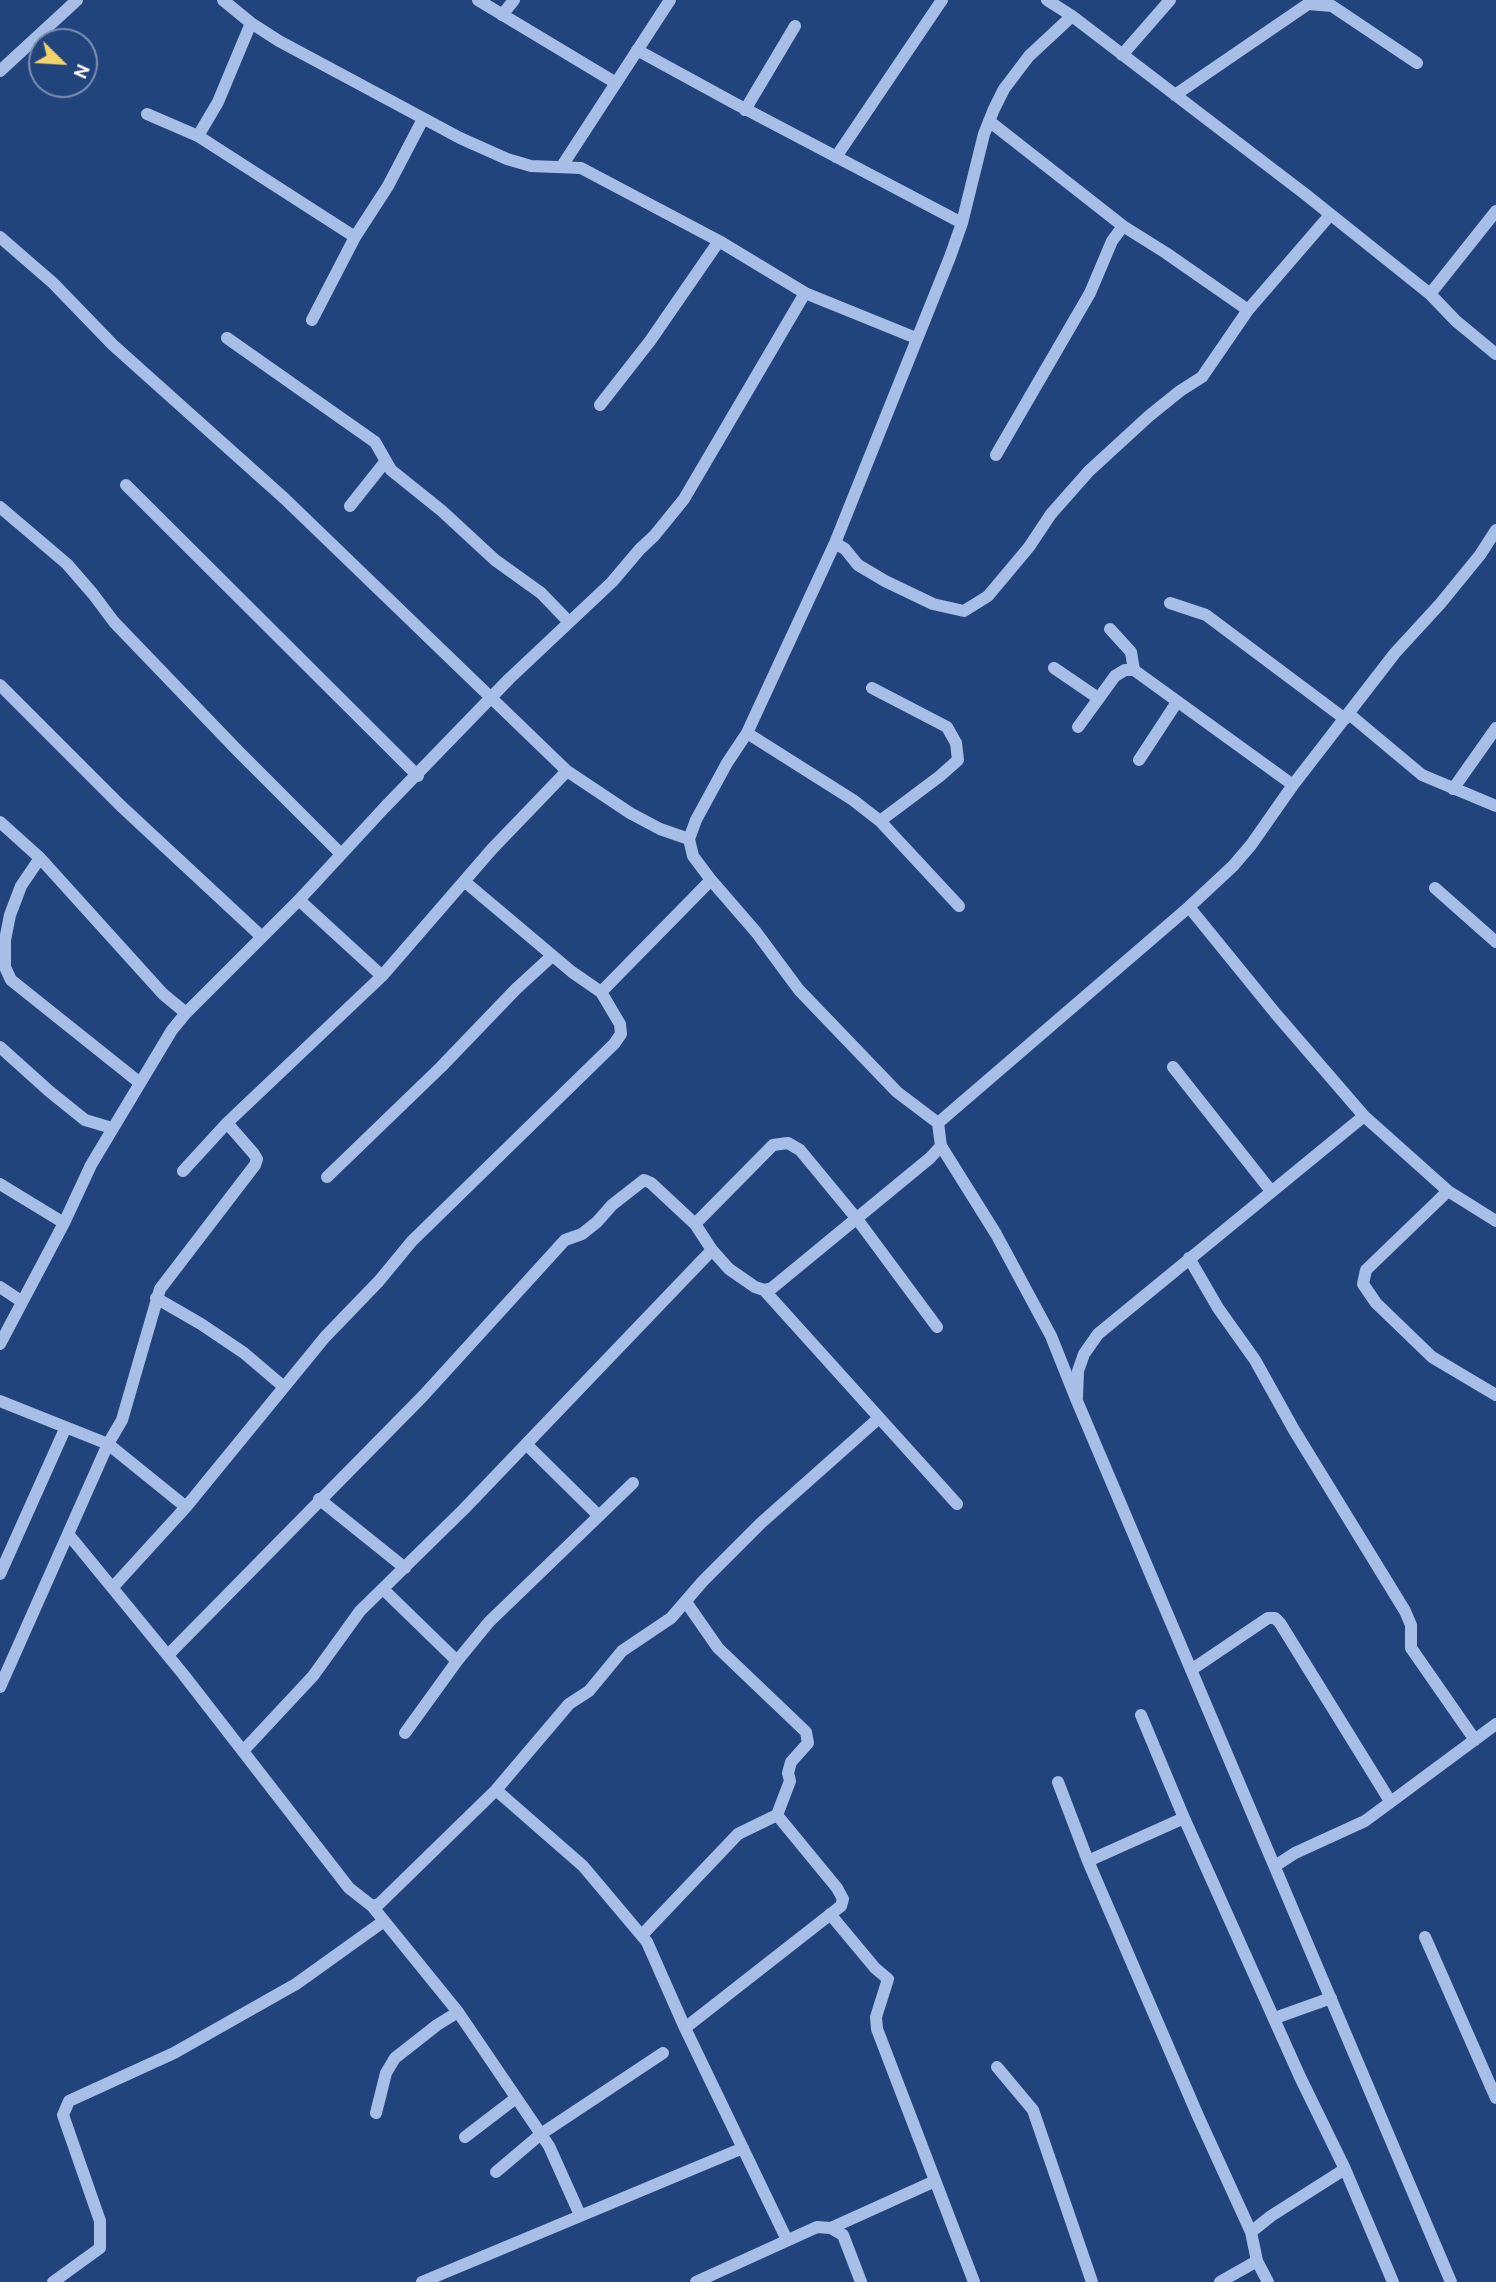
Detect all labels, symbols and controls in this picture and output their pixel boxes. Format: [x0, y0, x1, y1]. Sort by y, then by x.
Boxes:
north arrow [28, 28, 98, 98]
text: N [67, 60, 94, 82]

